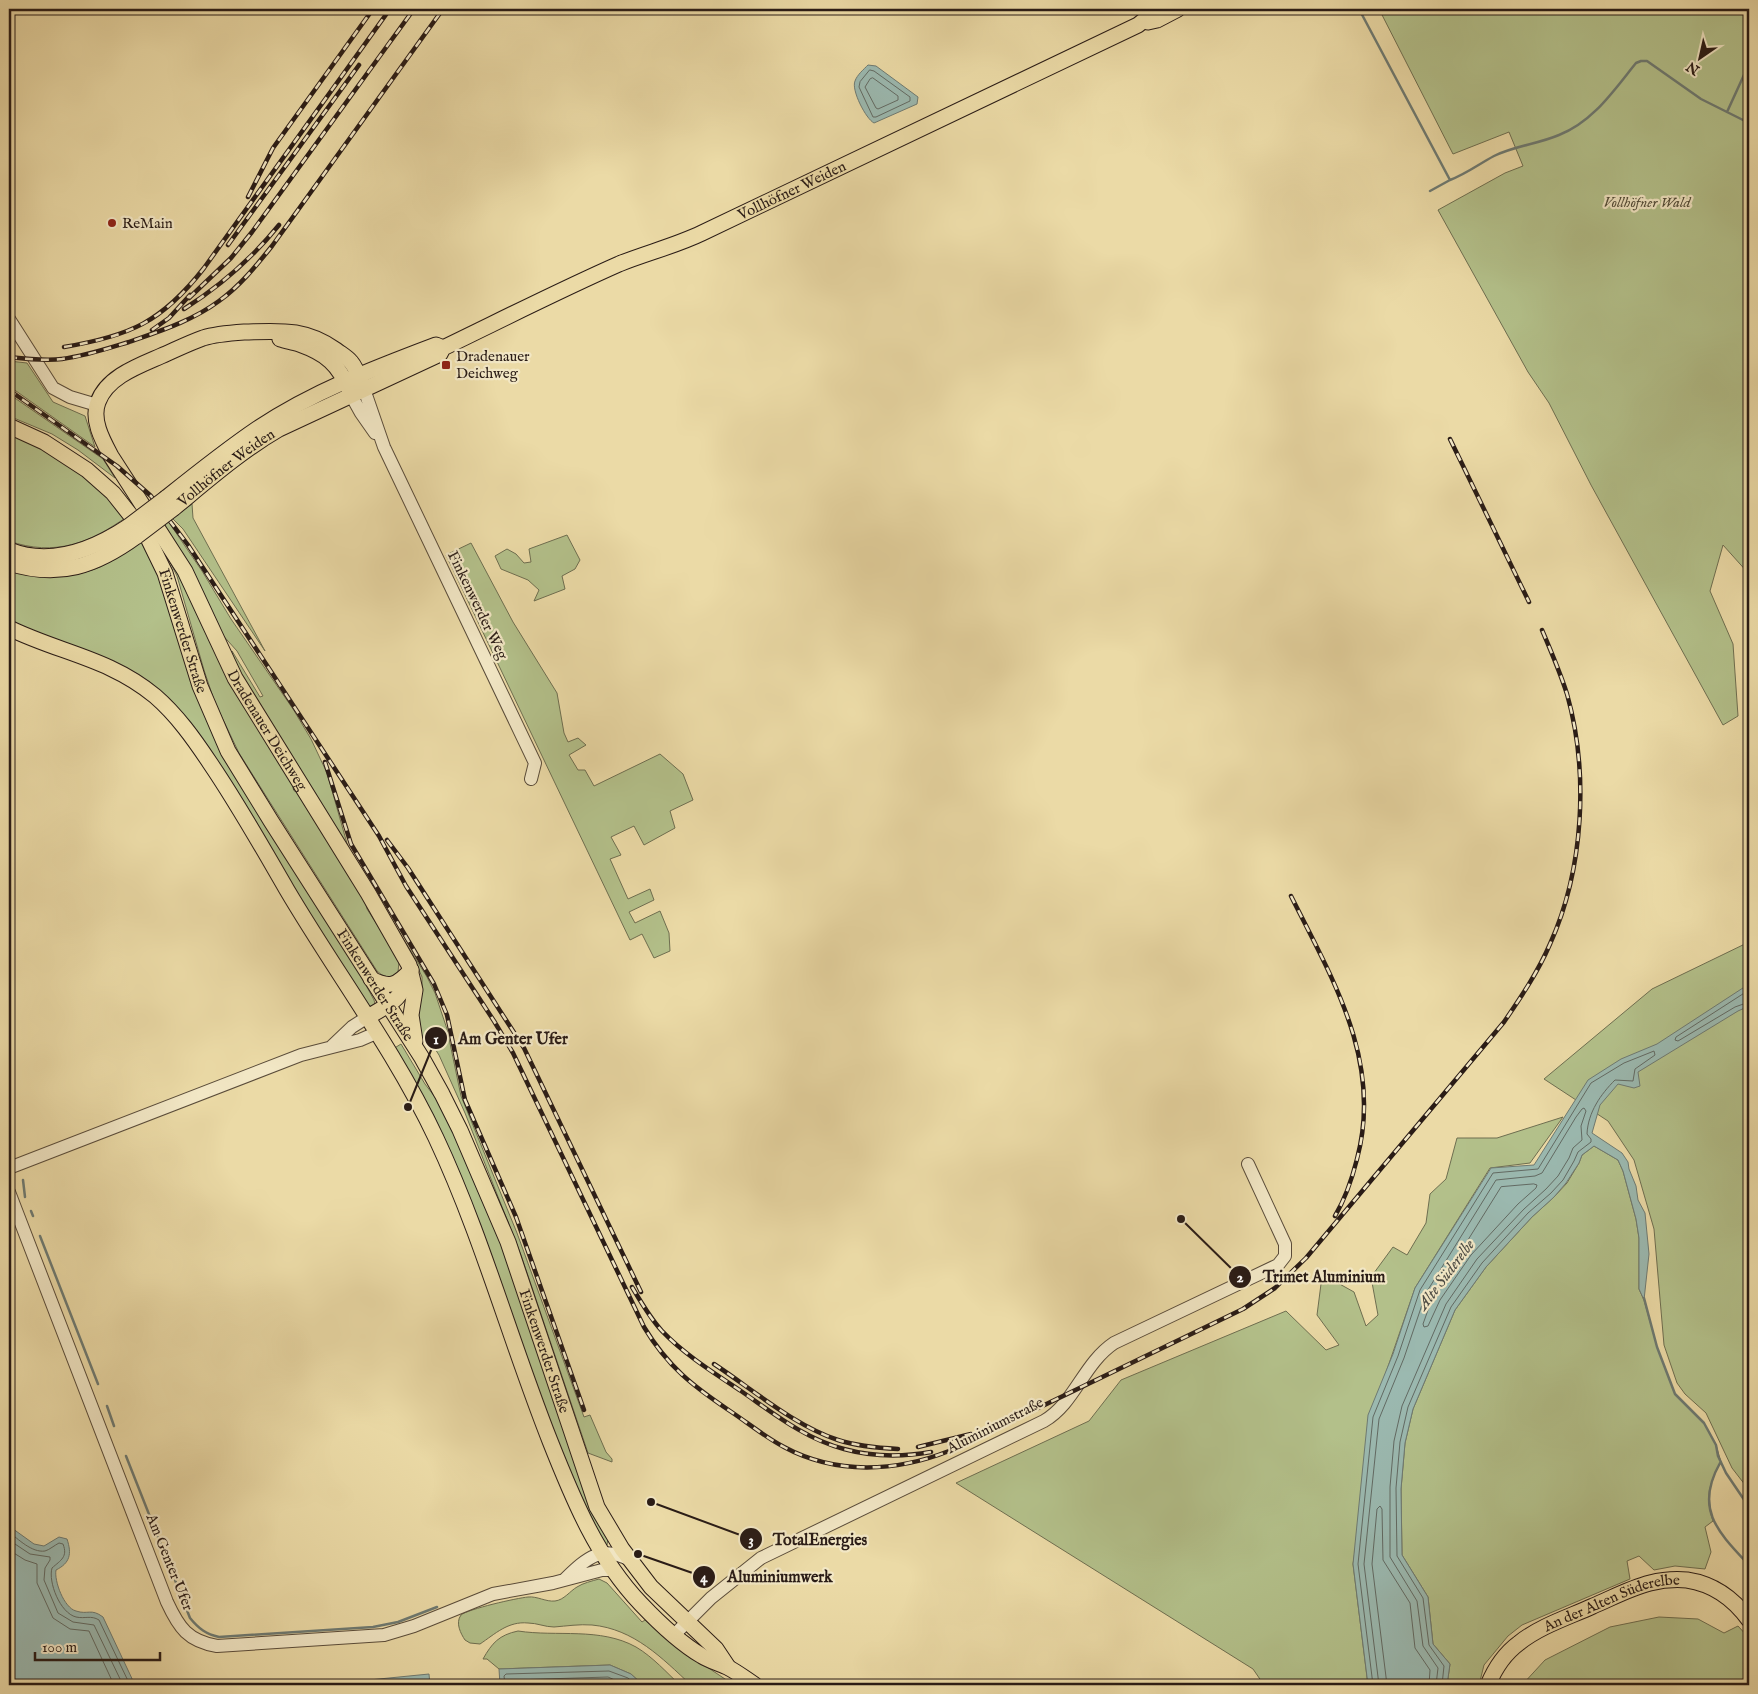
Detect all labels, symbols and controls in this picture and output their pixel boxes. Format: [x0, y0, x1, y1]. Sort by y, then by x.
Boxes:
north arrow [1676, 32, 1726, 82]
text: N [1683, 57, 1704, 79]
street label: Vollhöfner Weiden [734, 157, 849, 225]
park label: Vollhöfner Wald [1603, 193, 1692, 212]
place label: ReMain [122, 214, 173, 233]
marker: ReMain [106, 217, 118, 229]
place label: Dradenauer Deichweg [456, 347, 530, 383]
marker: Dradenauer Deichweg [440, 359, 452, 371]
street label: Vollhöfner Weiden [173, 425, 278, 512]
street label: Finkenwerder Weg [443, 548, 512, 663]
street label: Finkenwerder Straße [154, 566, 211, 697]
street label: Dradenauer Deichweg [222, 667, 312, 795]
street label: Finkenwerder Straße [332, 925, 418, 1045]
callout: Am Genter Ufer [424, 1023, 578, 1054]
text: 1 [433, 1030, 439, 1049]
text: Am Genter Ufer [457, 1030, 568, 1050]
water label: Alte Süderelbe [1412, 1235, 1480, 1316]
callout: Trimet Aluminium [1228, 1261, 1395, 1292]
text: 2 [1236, 1268, 1244, 1287]
text: Trimet Aluminium [1262, 1268, 1386, 1288]
street label: Finkenwerder Straße [515, 1287, 574, 1416]
street label: Aluminiumstraße [943, 1393, 1047, 1458]
street label: Am Genter Ufer [141, 1510, 198, 1614]
callout: TotalEnergies [738, 1524, 877, 1555]
text: 3 [748, 1531, 754, 1550]
text: TotalEnergies [772, 1531, 868, 1551]
callout: Aluminiumwerk [692, 1561, 842, 1592]
text: 4 [700, 1568, 708, 1587]
text: Aluminiumwerk [726, 1568, 833, 1588]
street label: An der Alten Süderelbe [1540, 1571, 1680, 1637]
scale bar [35, 1629, 160, 1661]
text: 100 m [42, 1638, 78, 1657]

